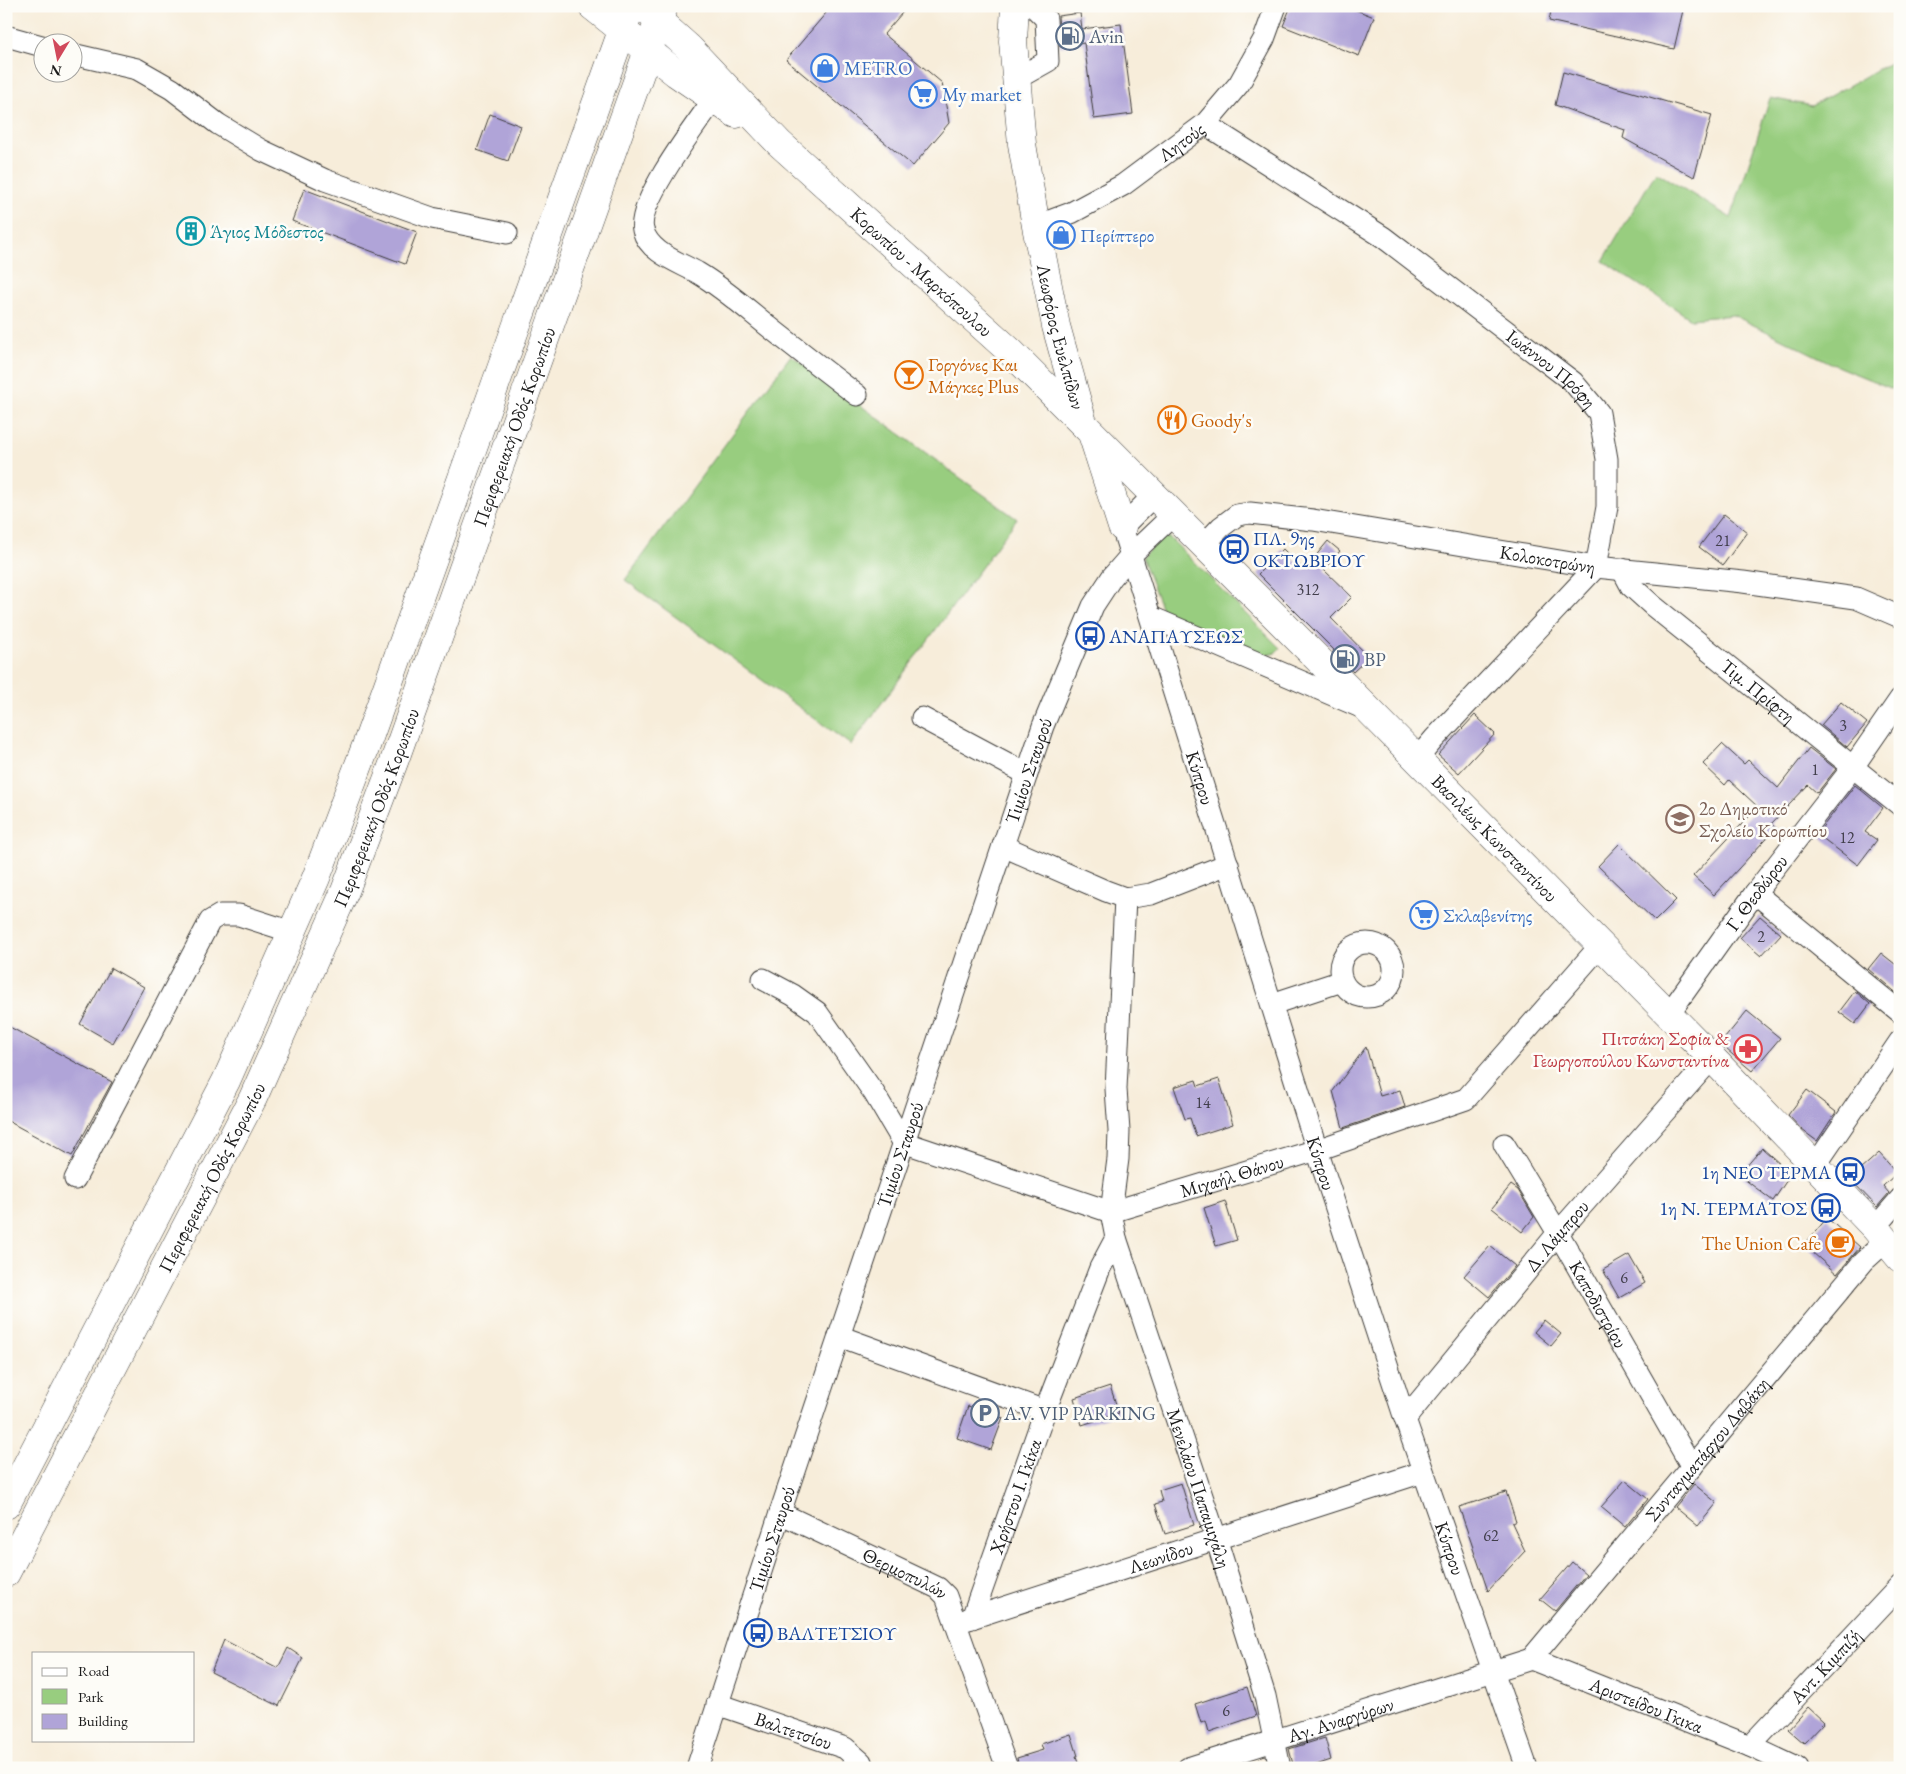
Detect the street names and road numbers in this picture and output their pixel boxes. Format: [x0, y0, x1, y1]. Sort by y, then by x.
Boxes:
street label: Λητούς [1152, 116, 1210, 168]
street label: Κορωπίου - Μαρκόπουλου [845, 201, 998, 343]
street label: Λεωφόρος Ευελπίδων [1031, 261, 1091, 413]
street label: Περιφερειακή Οδός Κορωπίου [467, 323, 561, 530]
street label: Ιωάννου Πρόφη [1501, 324, 1602, 414]
street label: Κολοκοτρώνη [1498, 539, 1597, 580]
street label: Τιμ. Πρίφτη [1715, 653, 1800, 729]
street label: Περιφερειακή Οδός Κορωπίου [327, 705, 425, 911]
street label: Τιμίου Σταυρού [999, 714, 1058, 827]
street label: Κύπρου [1180, 748, 1220, 808]
street label: Βασιλέως Κωνσταντίνου [1426, 769, 1563, 908]
street label: Γ. Θεοδώρου [1720, 849, 1793, 936]
street label: Περιφερειακή Οδός Κορωπίου [153, 1079, 271, 1277]
street label: Τιμίου Σταυρού [871, 1099, 930, 1211]
street label: Κύπρου [1301, 1133, 1341, 1193]
street label: Μιχαήλ Θάνου [1177, 1149, 1287, 1204]
street label: Δ. Λάμπρου [1519, 1195, 1595, 1277]
street label: Καποδιστρίου [1563, 1256, 1633, 1353]
street label: Συνταγματάρχου Δαβάκη [1640, 1372, 1775, 1526]
street label: Μενελάου Παπαμιχάλη [1161, 1405, 1237, 1571]
street label: Χρήστου Ι. Γκίκα [983, 1435, 1047, 1558]
street label: Τιμίου Σταυρού [743, 1483, 801, 1595]
street label: Κύπρου [1429, 1518, 1471, 1579]
street label: Λεωνίδου [1124, 1535, 1196, 1580]
street label: Θερμοπυλών [858, 1542, 954, 1605]
street label: Αντ. Κιμπιζή [1784, 1623, 1867, 1710]
street label: Αριστείδου Γκικα [1585, 1671, 1707, 1739]
street label: Αγ. Αναργύρων [1283, 1691, 1397, 1749]
street label: Βαλτετσίου [751, 1706, 835, 1756]

